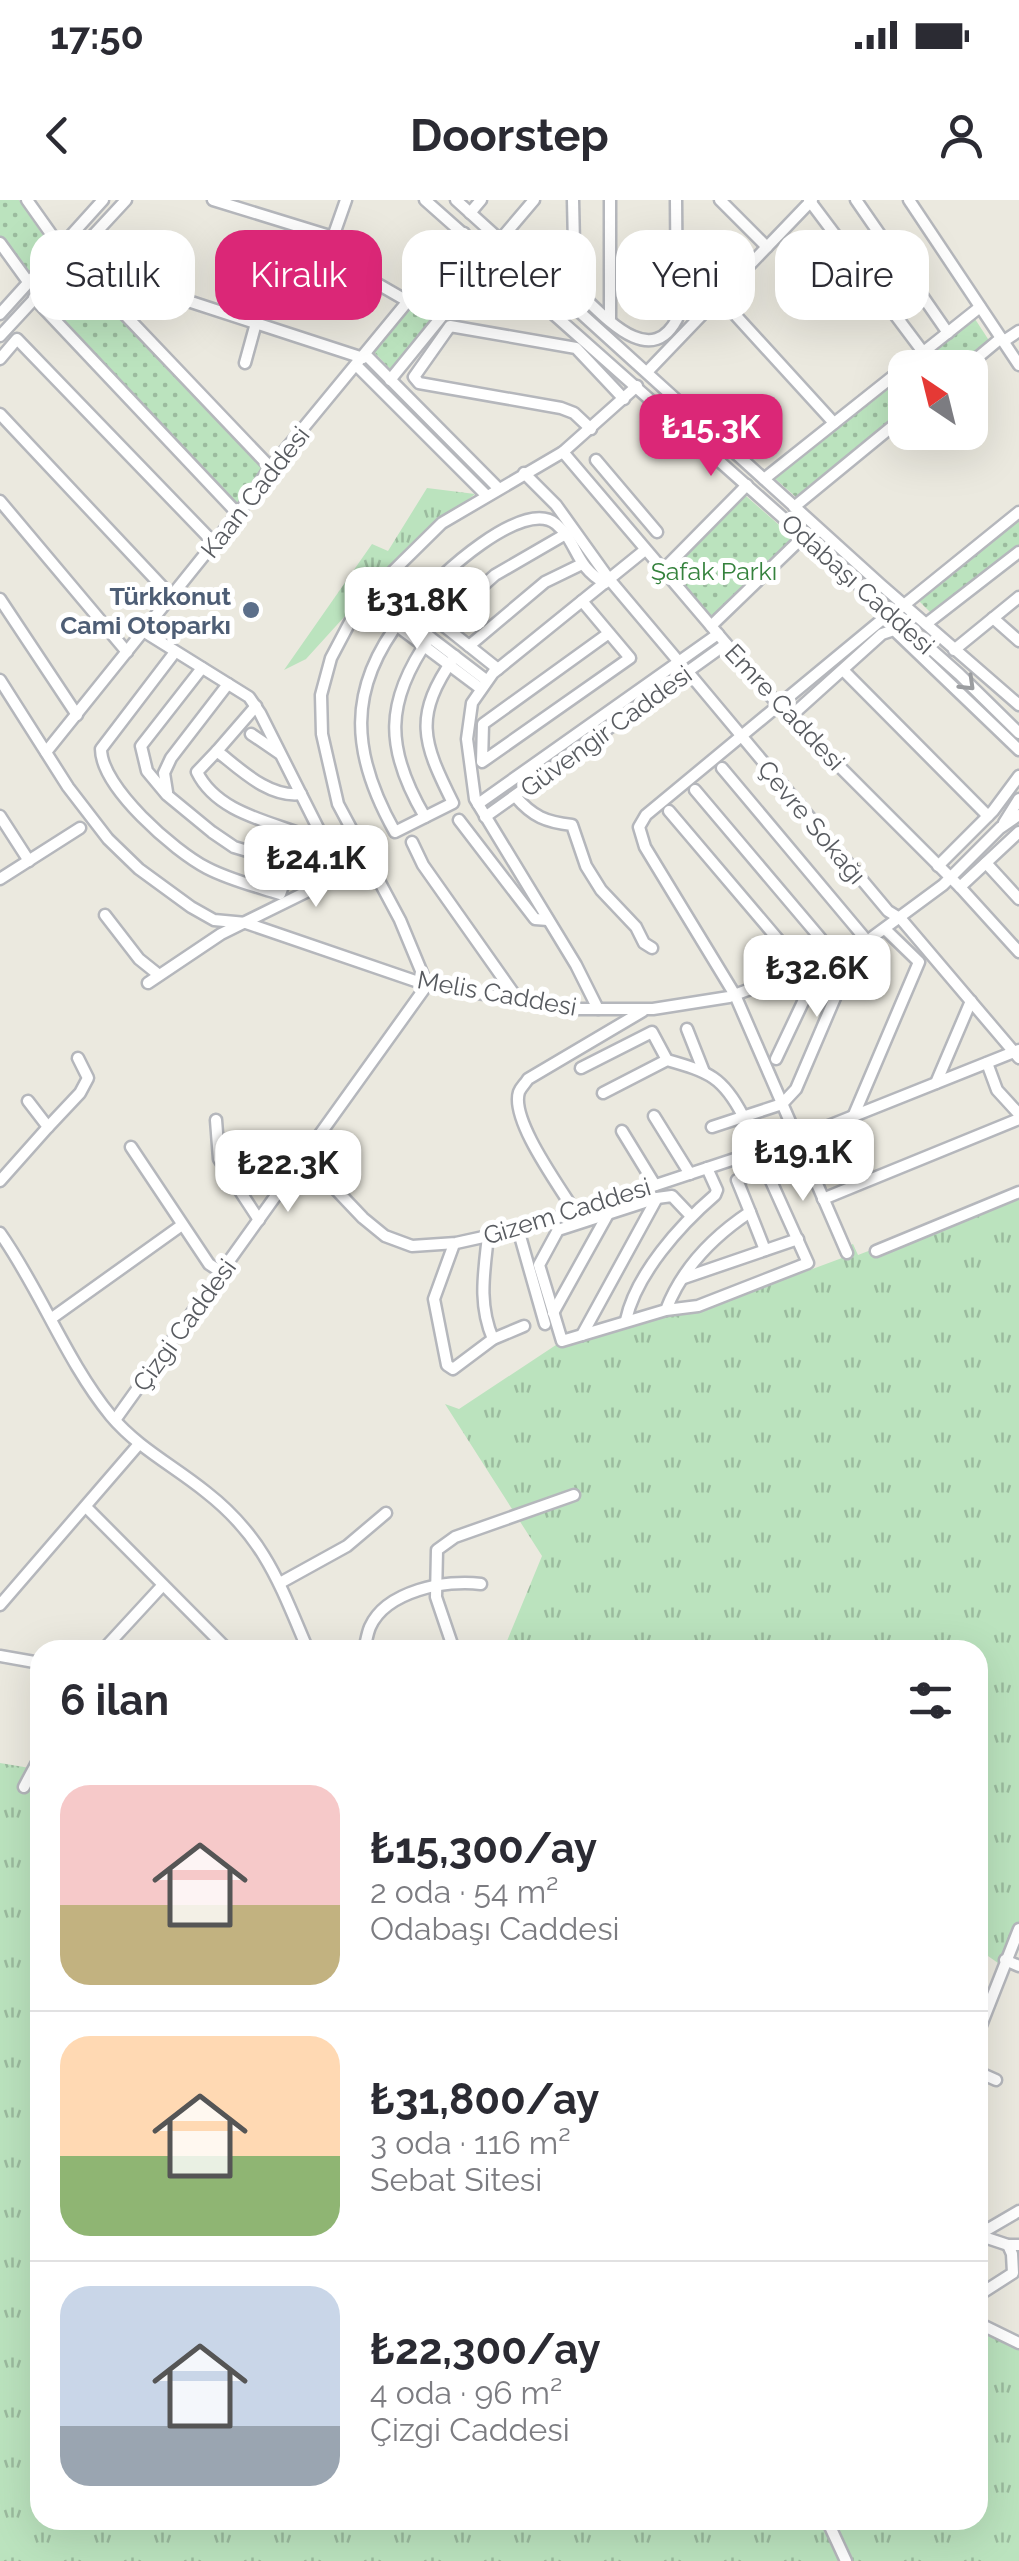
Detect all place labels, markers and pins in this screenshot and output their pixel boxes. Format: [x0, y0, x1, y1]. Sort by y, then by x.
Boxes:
pin: ₺15.3K [630, 394, 792, 479]
pin: ₺31.8K [336, 567, 498, 652]
place label: Türkkonut Cami Otoparkı [60, 581, 231, 640]
marker: Türkkonut Cami Otoparkı [240, 599, 262, 621]
pin: ₺24.1K [235, 825, 397, 910]
pin: ₺32.6K [736, 935, 898, 1020]
pin: ₺19.1K [722, 1119, 884, 1204]
pin: ₺22.3K [207, 1130, 369, 1215]

